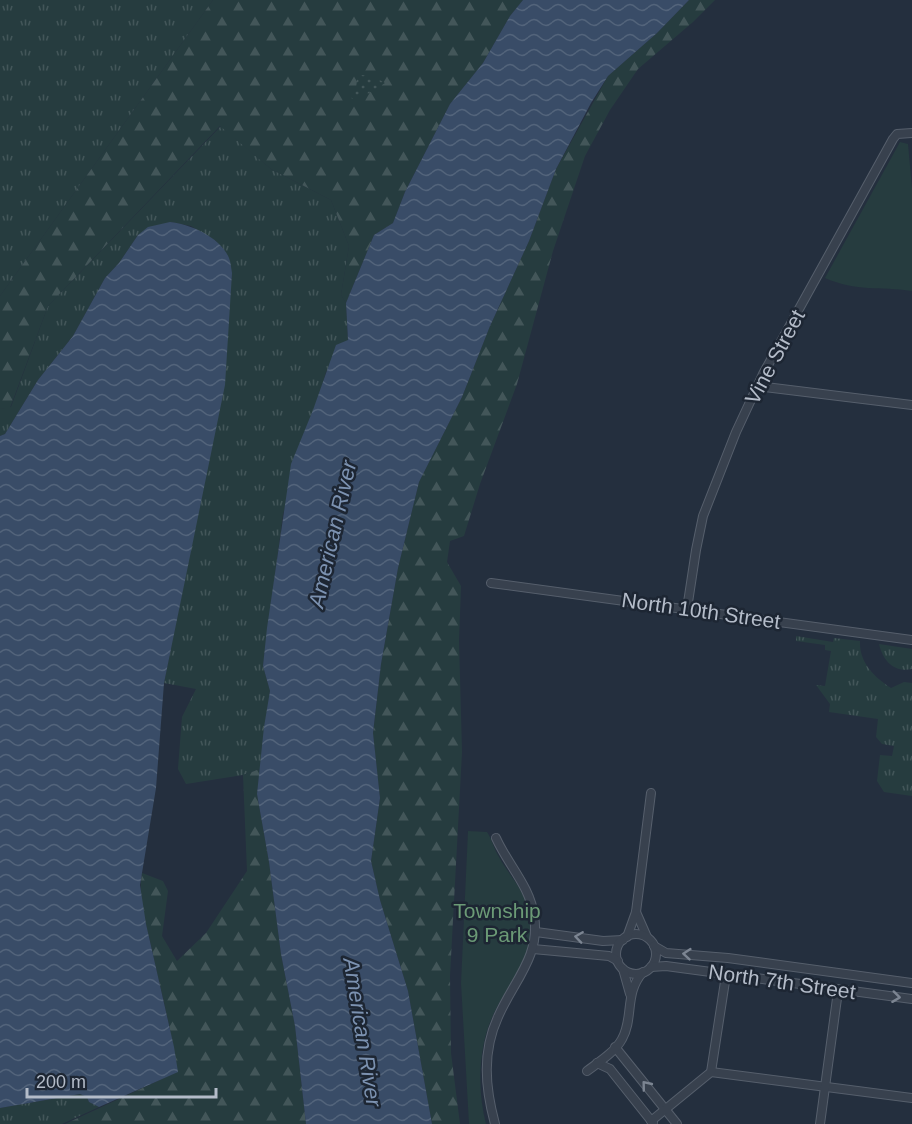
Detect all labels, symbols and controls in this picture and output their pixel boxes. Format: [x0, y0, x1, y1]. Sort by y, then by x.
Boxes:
street label: Vine Street [740, 306, 809, 408]
water label: American River [303, 456, 362, 612]
street label: North 10th Street [620, 588, 782, 633]
park label: Township 9 Park [453, 899, 541, 946]
one-way arrow [575, 932, 584, 944]
one-way arrow [683, 948, 692, 961]
water label: American River [338, 954, 387, 1110]
street label: North 7th Street [707, 960, 857, 1003]
one-way arrow [891, 990, 900, 1003]
scale bar [27, 1061, 216, 1099]
text: 200 m [36, 1072, 86, 1092]
one-way arrow [642, 1081, 653, 1092]

